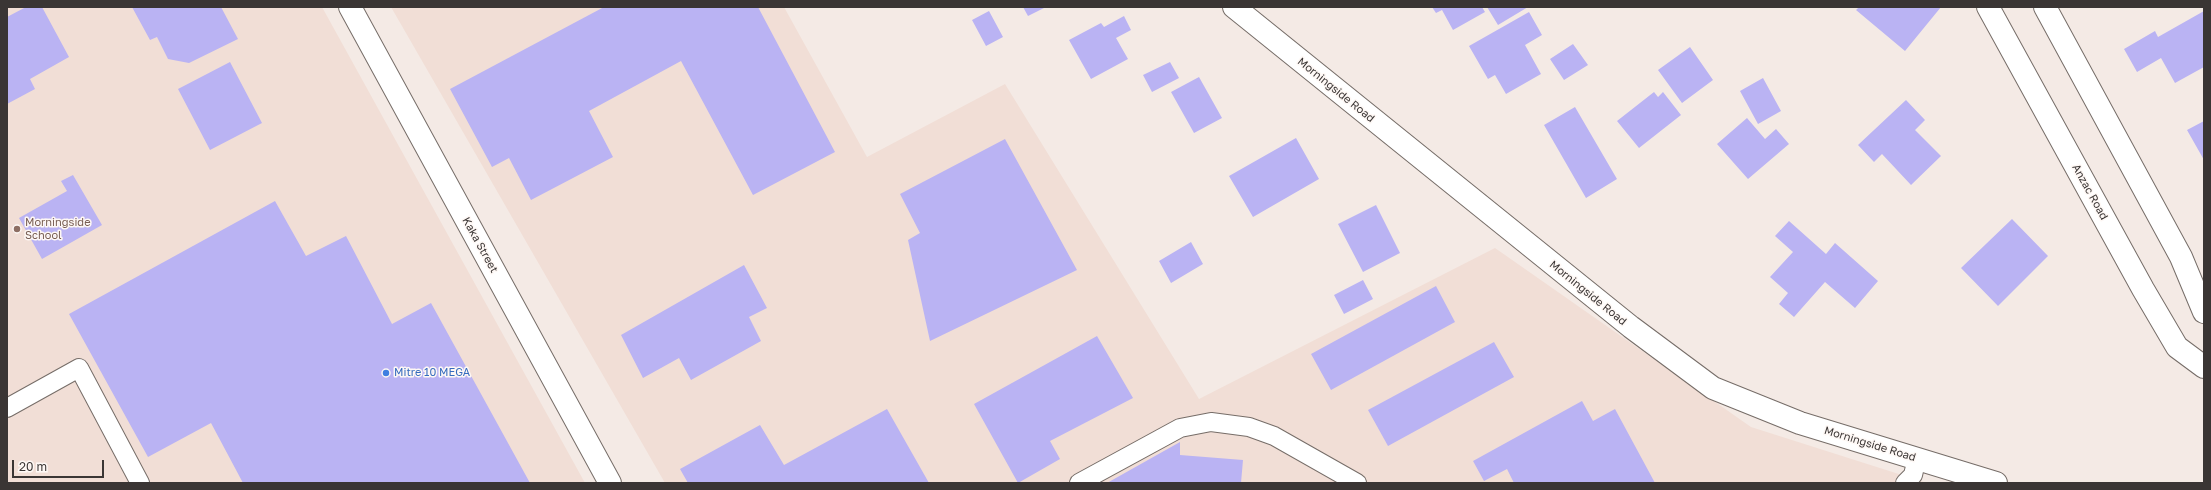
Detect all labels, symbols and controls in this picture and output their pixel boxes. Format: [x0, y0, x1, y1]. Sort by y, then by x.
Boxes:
street label: Morningside Road [1295, 55, 1377, 125]
street label: Anzac Road [2069, 162, 2111, 222]
street label: Kaka Street [459, 215, 501, 275]
place label: Morningside School [25, 216, 91, 242]
marker: Morningside School [12, 224, 22, 234]
street label: Morningside Road [1547, 258, 1629, 328]
place label: Mitre 10 MEGA [394, 366, 470, 380]
marker: Mitre 10 MEGA [381, 368, 391, 378]
street label: Morningside Road [1823, 424, 1917, 464]
scale bar [14, 452, 106, 478]
text: 20 m [19, 459, 47, 474]

